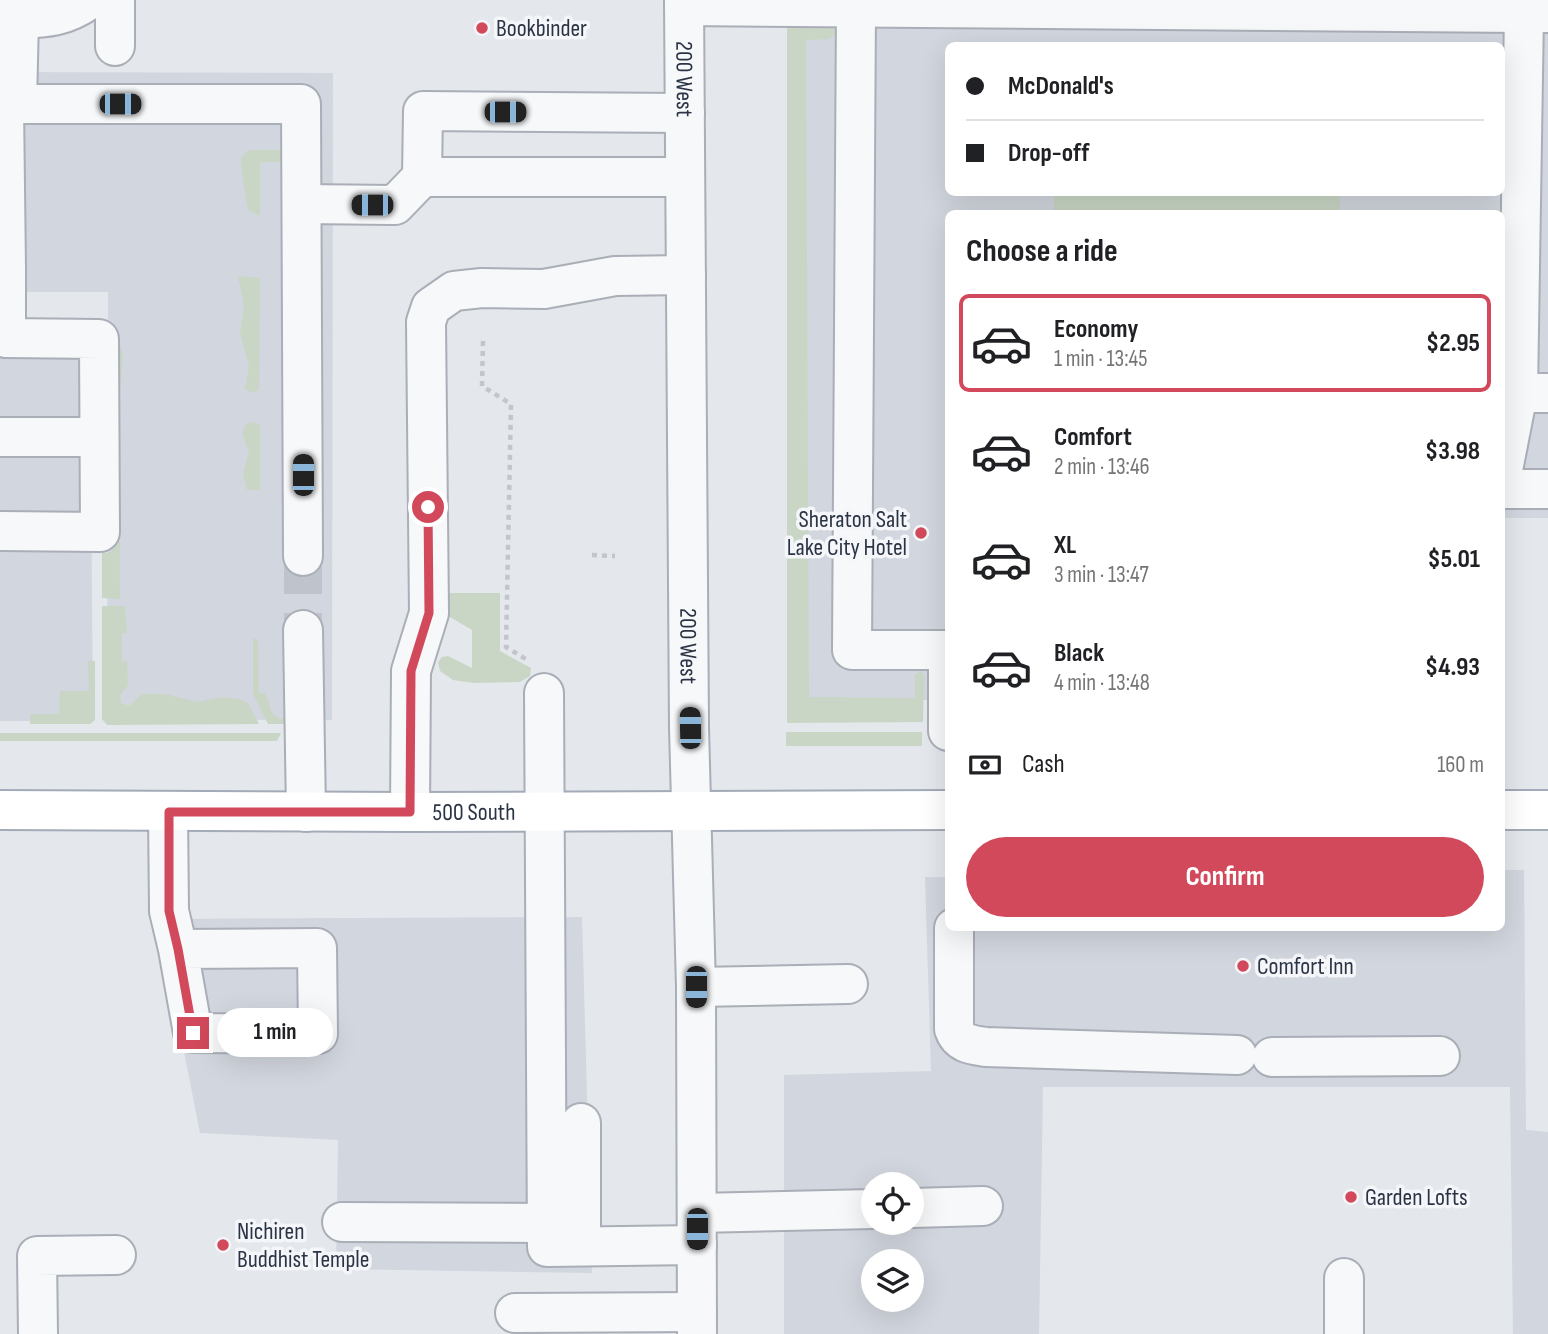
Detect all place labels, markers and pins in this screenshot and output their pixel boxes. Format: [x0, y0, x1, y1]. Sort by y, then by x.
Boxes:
place label: Bookbinder [496, 14, 587, 43]
marker: Bookbinder [474, 20, 490, 36]
place label: Sheraton Salt Lake City Hotel [787, 505, 907, 562]
marker: Sheraton Salt Lake City Hotel [913, 525, 929, 541]
place label: Comfort Inn [1257, 952, 1354, 981]
marker: Comfort Inn [1235, 958, 1251, 974]
place label: Garden Lofts [1365, 1183, 1468, 1212]
marker: Garden Lofts [1343, 1189, 1359, 1205]
place label: Nichiren Buddhist Temple [237, 1217, 369, 1274]
marker: Nichiren Buddhist Temple [215, 1237, 231, 1253]

